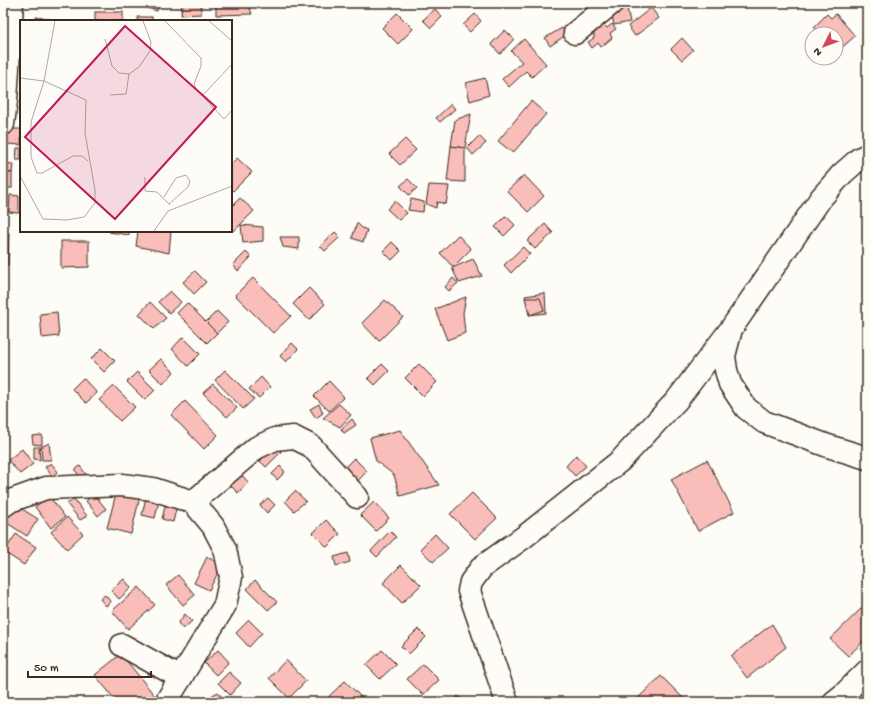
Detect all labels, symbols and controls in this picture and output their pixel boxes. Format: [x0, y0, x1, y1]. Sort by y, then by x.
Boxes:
inset map [20, 20, 232, 232]
north arrow [804, 26, 844, 66]
text: N [811, 45, 825, 58]
scale bar [28, 653, 151, 679]
text: 50 m [34, 662, 59, 676]

